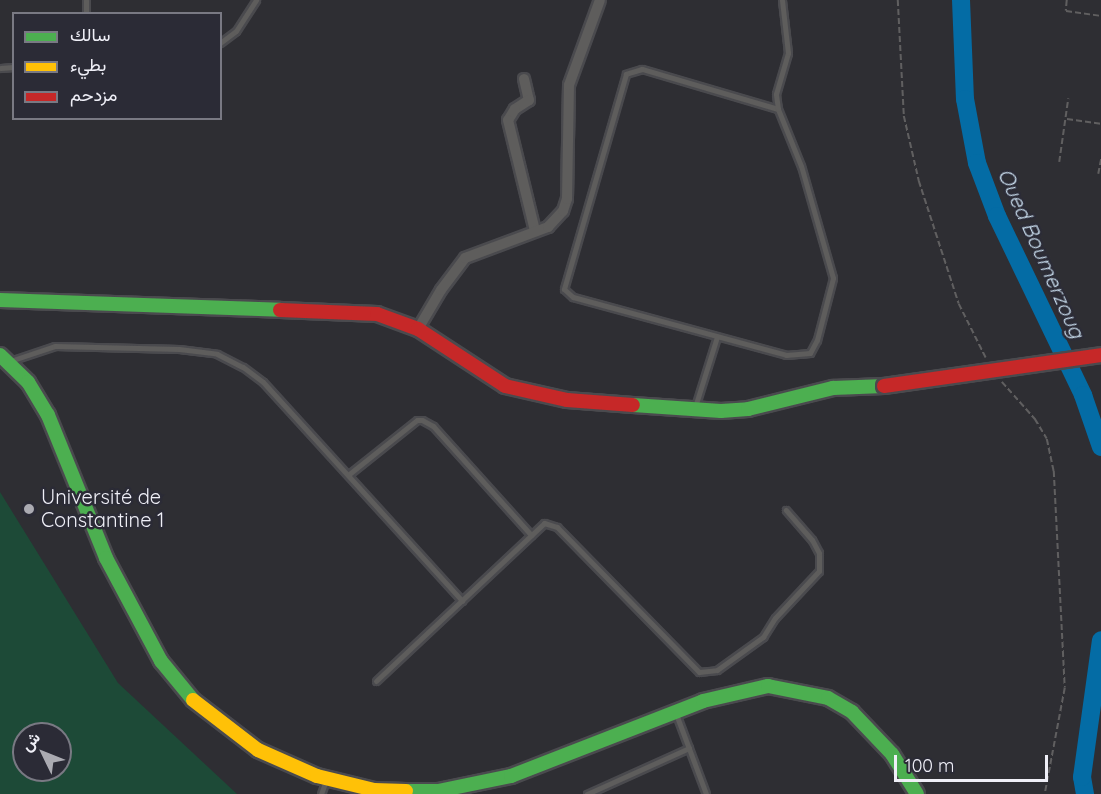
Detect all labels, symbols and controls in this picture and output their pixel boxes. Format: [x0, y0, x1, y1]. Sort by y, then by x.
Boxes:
legend [12, 12, 222, 120]
text: سالك [70, 23, 110, 46]
text: بطيء [70, 53, 106, 76]
text: مزدحم [70, 83, 117, 106]
water label: Oued Boumerzoug [993, 164, 1091, 342]
place label: Université de Constantine 1 [41, 485, 164, 532]
marker: Université de Constantine 1 [22, 502, 36, 516]
north arrow [12, 722, 72, 782]
text: ش [16, 727, 44, 755]
scale bar [897, 743, 1052, 781]
text: 100 m [905, 754, 954, 777]

